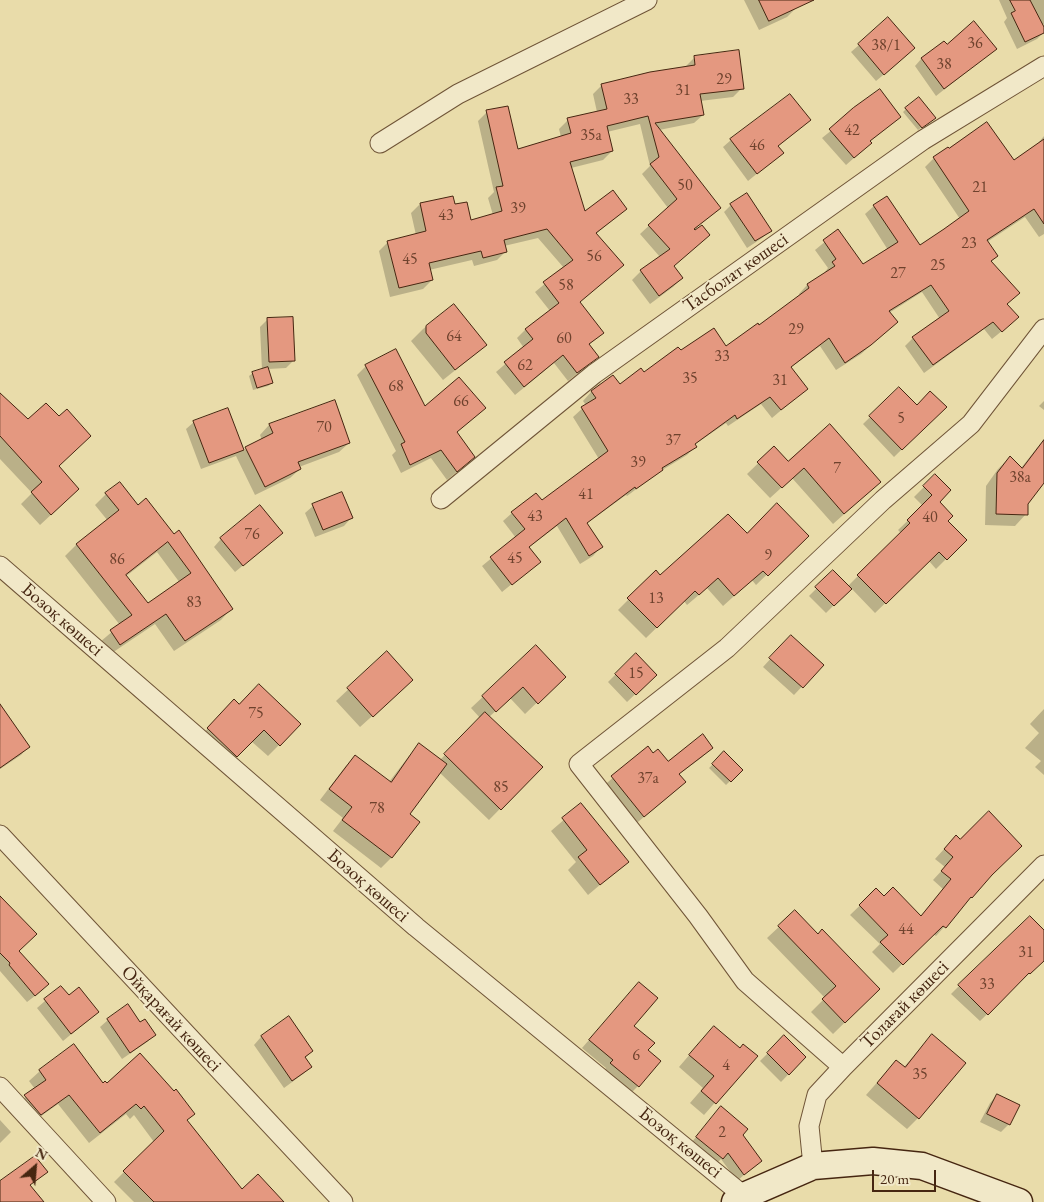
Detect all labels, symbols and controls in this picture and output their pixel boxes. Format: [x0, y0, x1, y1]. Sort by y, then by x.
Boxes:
house number: 36 [967, 34, 983, 54]
house number: 38/1 [871, 36, 901, 56]
house number: 38 [936, 55, 952, 75]
house number: 29 [716, 70, 732, 90]
house number: 31 [675, 81, 691, 101]
house number: 33 [623, 90, 639, 110]
house number: 42 [844, 121, 860, 141]
house number: 35а [580, 126, 602, 146]
house number: 46 [749, 136, 765, 156]
house number: 50 [677, 176, 693, 196]
house number: 21 [972, 178, 988, 198]
house number: 39 [510, 199, 526, 219]
house number: 43 [438, 206, 454, 226]
street label: Тасболат көшесі [679, 228, 793, 318]
house number: 23 [961, 234, 977, 254]
house number: 56 [586, 247, 602, 267]
house number: 45 [402, 250, 418, 270]
house number: 25 [930, 256, 946, 276]
house number: 27 [890, 264, 906, 284]
house number: 58 [558, 276, 574, 296]
house number: 29 [788, 320, 804, 340]
house number: 64 [446, 327, 462, 347]
house number: 60 [556, 329, 572, 349]
house number: 33 [714, 347, 730, 367]
house number: 62 [517, 356, 533, 376]
house number: 35 [682, 369, 698, 389]
house number: 31 [772, 371, 788, 391]
house number: 68 [388, 377, 404, 397]
house number: 66 [453, 392, 469, 412]
house number: 5 [897, 409, 905, 429]
house number: 70 [316, 418, 332, 438]
house number: 37 [665, 431, 681, 451]
house number: 39 [630, 453, 646, 473]
house number: 7 [833, 459, 841, 479]
house number: 38а [1009, 468, 1031, 488]
house number: 41 [578, 485, 594, 505]
house number: 43 [527, 507, 543, 527]
house number: 40 [922, 508, 938, 528]
house number: 76 [244, 525, 260, 545]
house number: 9 [764, 546, 772, 566]
house number: 45 [507, 549, 523, 569]
house number: 86 [109, 550, 125, 570]
street label: Бозоқ көшесі [17, 578, 107, 662]
house number: 13 [648, 589, 664, 609]
house number: 83 [186, 593, 202, 613]
house number: 15 [628, 664, 644, 684]
house number: 75 [248, 704, 264, 724]
house number: 37а [637, 769, 659, 789]
house number: 85 [493, 778, 509, 798]
house number: 78 [369, 799, 385, 819]
street label: Бозоқ көшесі [323, 844, 413, 928]
house number: 44 [898, 920, 914, 940]
house number: 31 [1018, 943, 1034, 963]
street label: Толағай көшесі [856, 956, 954, 1054]
street label: Ойқарағай көшесі [116, 961, 226, 1077]
house number: 33 [979, 975, 995, 995]
house number: 6 [632, 1046, 640, 1066]
house number: 4 [722, 1056, 730, 1076]
house number: 35 [912, 1065, 928, 1085]
street label: Бозоқ көшесі [634, 1102, 726, 1184]
house number: 2 [718, 1123, 726, 1143]
north arrow [10, 1142, 60, 1192]
text: N [33, 1143, 51, 1164]
scale bar [874, 1160, 938, 1192]
text: 20 m [880, 1169, 909, 1188]

